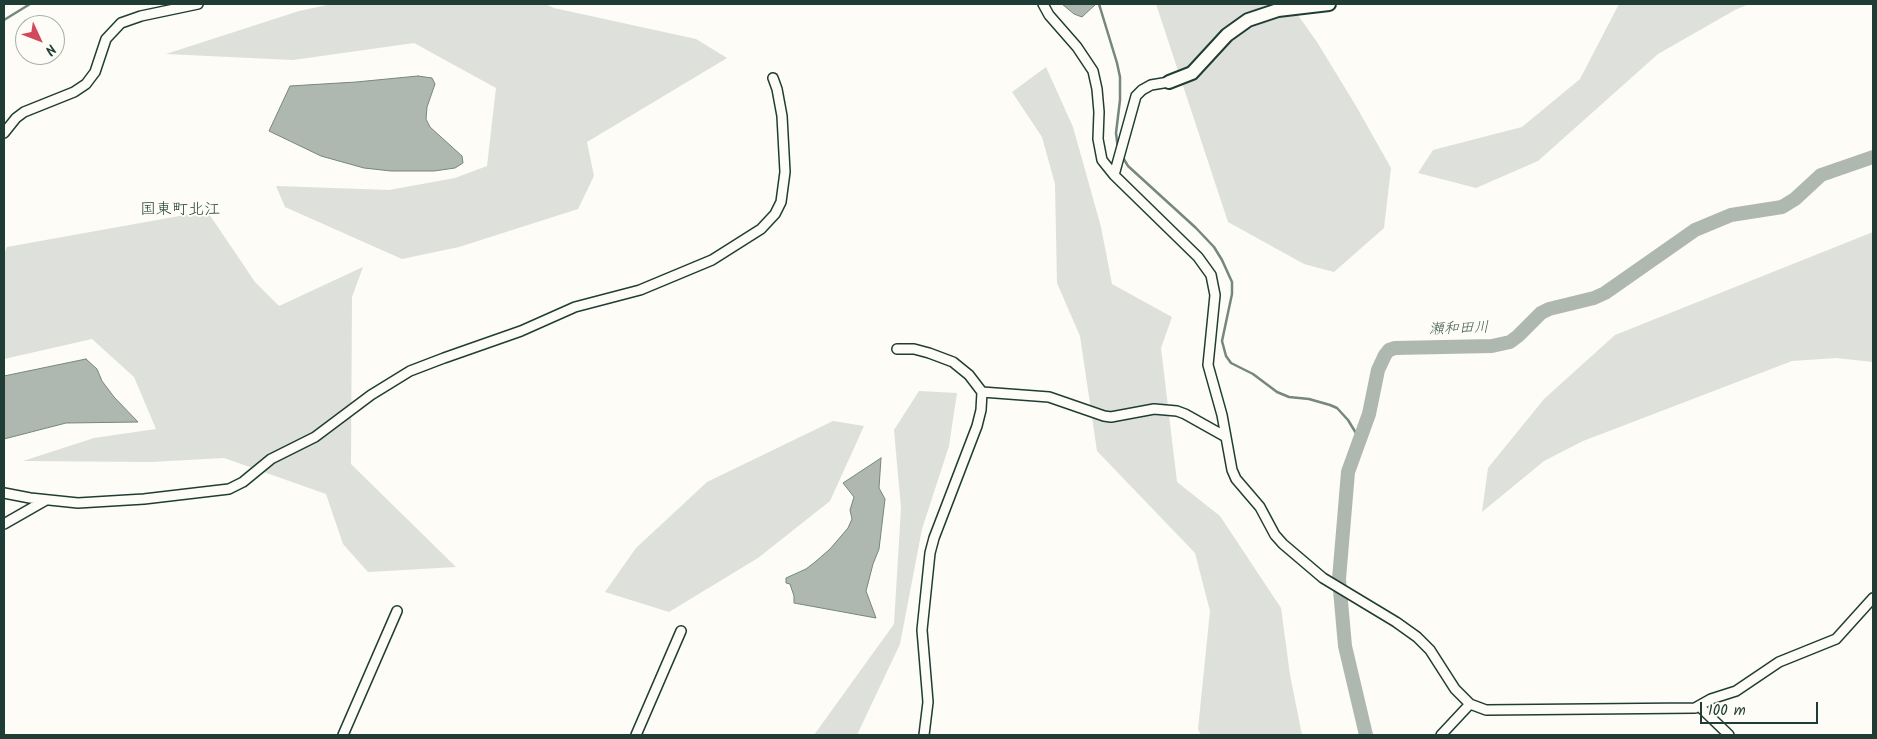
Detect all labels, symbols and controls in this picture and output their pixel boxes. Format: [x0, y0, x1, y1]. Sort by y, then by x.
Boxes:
north arrow [15, 15, 65, 65]
text: N [39, 39, 61, 60]
district label: 国東町北江 [140, 201, 220, 221]
water label: 瀬和田川 [1429, 320, 1489, 340]
scale bar [1702, 692, 1820, 724]
text: 100 m [1708, 699, 1746, 723]

